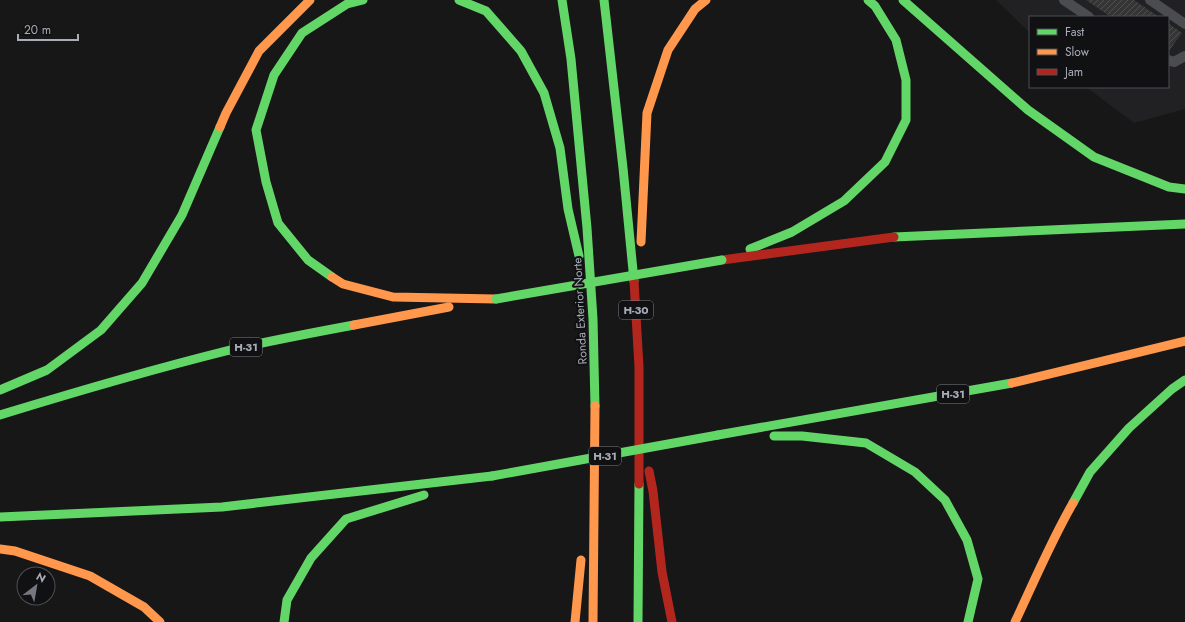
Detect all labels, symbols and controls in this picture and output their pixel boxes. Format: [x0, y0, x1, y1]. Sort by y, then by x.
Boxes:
scale bar [18, 16, 78, 42]
legend [1029, 16, 1169, 88]
text: 20 m [24, 21, 51, 39]
text: Fast [1065, 23, 1084, 41]
text: Slow [1065, 43, 1090, 61]
text: Jam [1063, 63, 1083, 81]
street label: Ronda Exterior Norte [568, 257, 592, 365]
road number: H-30 [619, 301, 653, 319]
road number: H-31 [230, 338, 262, 356]
road number: H-31 [937, 385, 969, 403]
road number: H-31 [589, 447, 621, 465]
north arrow [16, 566, 56, 606]
text: N [33, 568, 49, 587]

